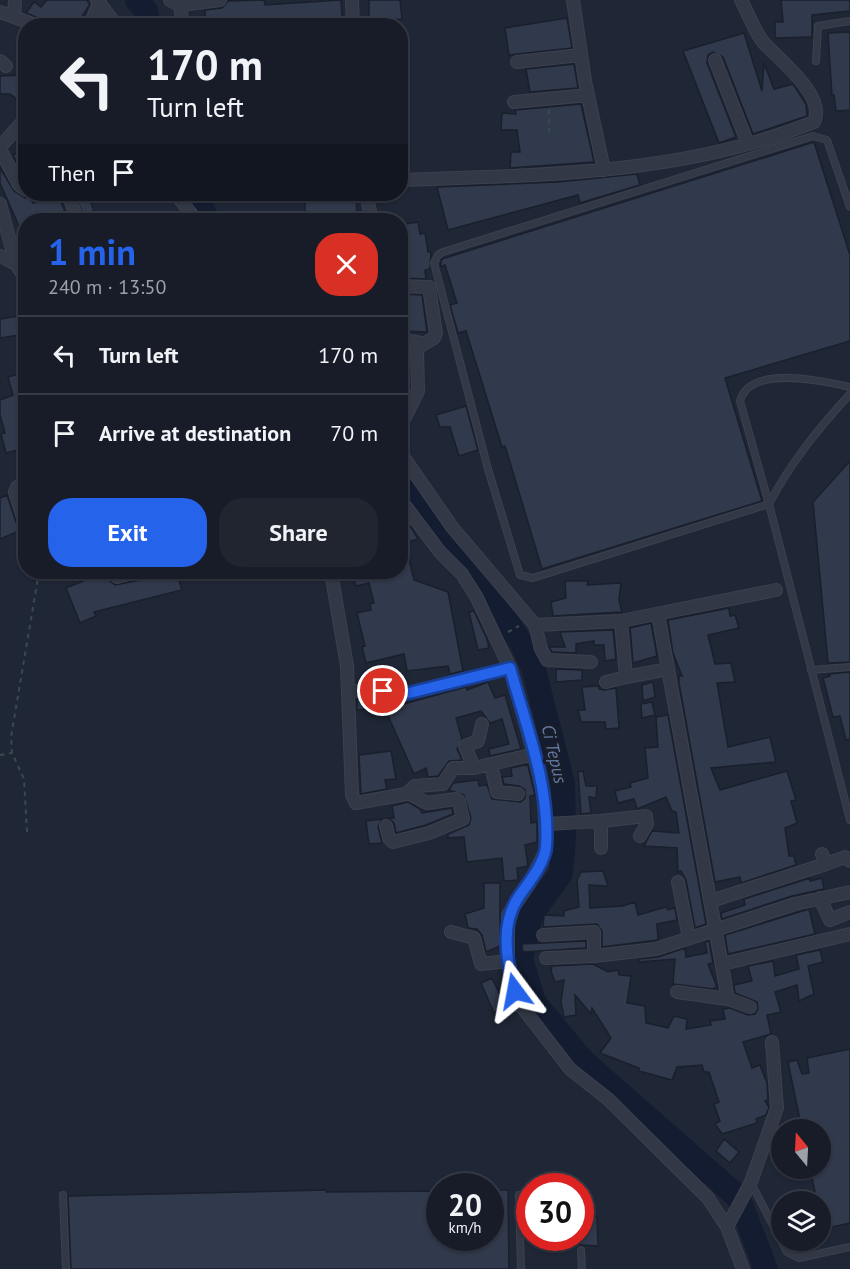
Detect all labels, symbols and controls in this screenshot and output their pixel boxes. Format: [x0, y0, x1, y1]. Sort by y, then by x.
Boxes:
text: 170 m [147, 37, 263, 92]
icon: left [48, 42, 126, 120]
text: Turn left [147, 90, 244, 124]
icon: arrive [107, 156, 140, 189]
text: Then [48, 159, 95, 187]
text: 1 min [48, 228, 136, 275]
button: close [315, 233, 378, 296]
text: 240 m · 13:50 [48, 274, 166, 300]
icon: left [48, 339, 81, 372]
text: Turn left [99, 341, 179, 369]
text: 170 m [318, 341, 378, 369]
icon: arrive [48, 417, 81, 450]
text: Arrive at destination [99, 419, 291, 447]
text: 70 m [330, 419, 378, 447]
button: Exit [48, 498, 207, 567]
button: Share [219, 498, 378, 567]
pin [357, 665, 408, 716]
icon: arrive [366, 674, 399, 707]
water label: Ci Tepus [537, 722, 573, 786]
position arrow [483, 959, 547, 1023]
north arrow [771, 1119, 831, 1179]
map controls [771, 1119, 831, 1251]
speed limit sign: 30 [516, 1173, 594, 1251]
text: 20 [448, 1185, 482, 1224]
button: layers [771, 1191, 831, 1251]
text: km/h [449, 1218, 481, 1237]

